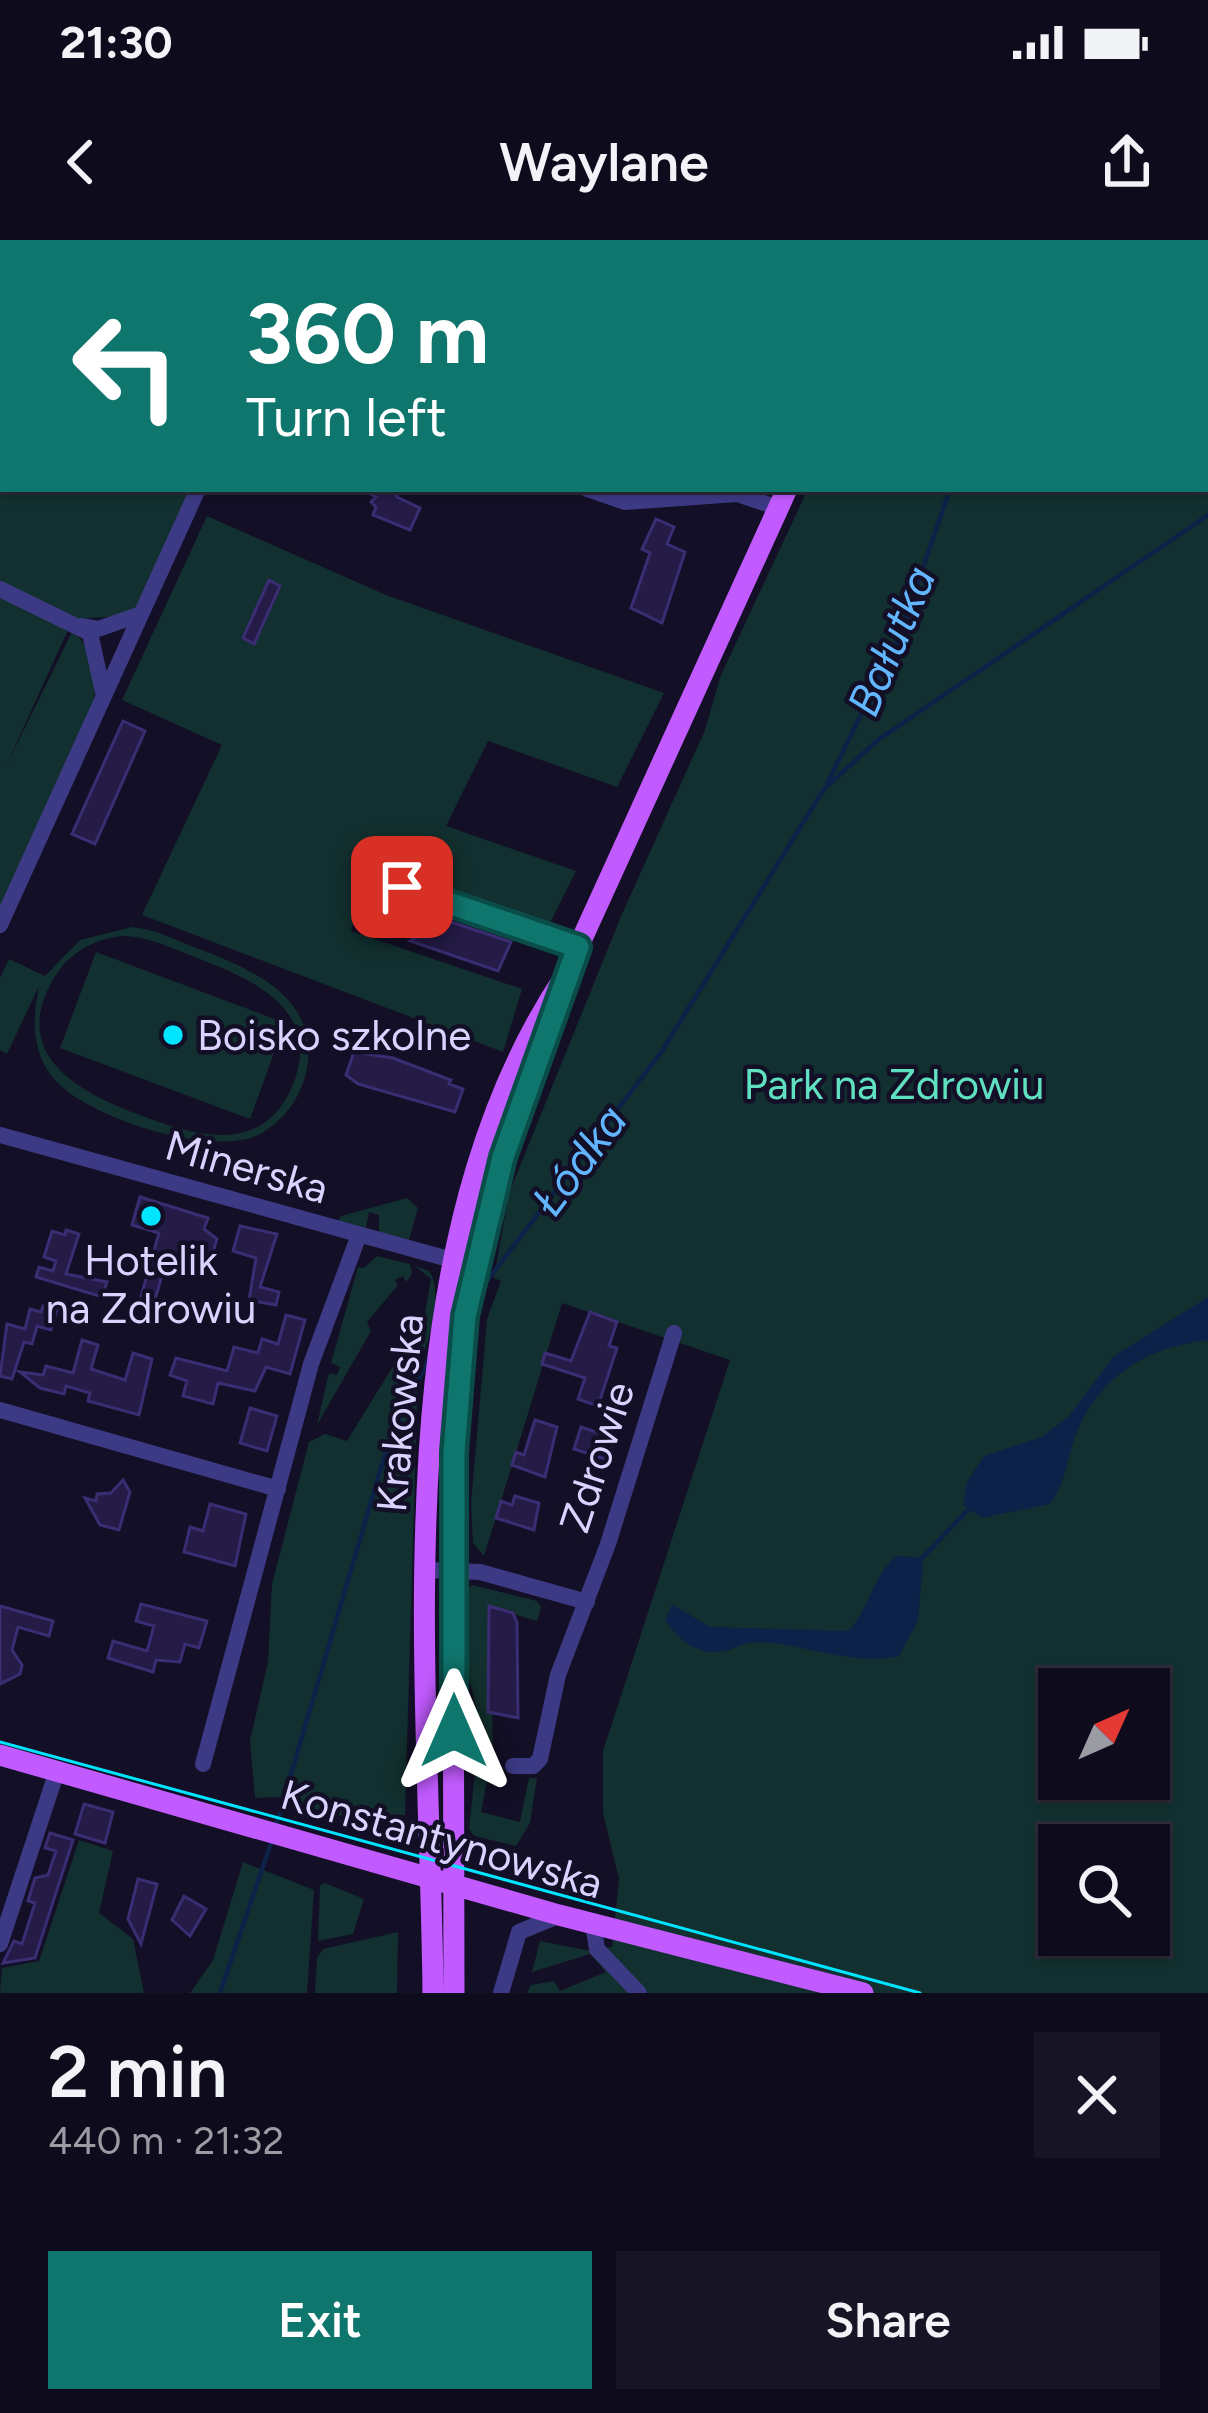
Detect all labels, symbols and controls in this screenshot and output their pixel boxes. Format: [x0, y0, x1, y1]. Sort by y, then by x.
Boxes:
text: 21:30 [60, 15, 173, 69]
icon: back [48, 129, 114, 195]
icon: share [1094, 129, 1160, 195]
text: Waylane [499, 130, 709, 195]
text: 360 m [246, 283, 489, 384]
icon: left [48, 288, 204, 444]
text: Turn left [246, 385, 447, 450]
water label: Bałutka [835, 558, 947, 724]
pin [351, 836, 453, 938]
icon: arrive [369, 854, 435, 920]
place label: Boisko szkolne [197, 1010, 471, 1061]
marker: Boisko szkolne [160, 1022, 186, 1048]
park label: Park na Zdrowiu [743, 1059, 1045, 1110]
water label: Łódka [520, 1094, 638, 1226]
street label: Minerska [160, 1120, 334, 1214]
marker: Hotelik na Zdrowiu [138, 1203, 164, 1229]
place label: Hotelik na Zdrowiu [46, 1235, 256, 1334]
street label: Krakowska [366, 1312, 434, 1514]
street label: Zdrowie [549, 1375, 645, 1539]
position arrow [391, 1668, 517, 1794]
north arrow [1038, 1668, 1170, 1800]
map controls [1038, 1668, 1170, 1956]
street label: Konstantynowska [275, 1769, 609, 1909]
button: search [1038, 1824, 1170, 1956]
text: 2 min [48, 2029, 227, 2115]
button: close [1034, 2032, 1160, 2158]
text: 440 m · 21:32 [48, 2117, 284, 2164]
button: Exit [48, 2251, 592, 2389]
button: Share [616, 2251, 1160, 2389]

